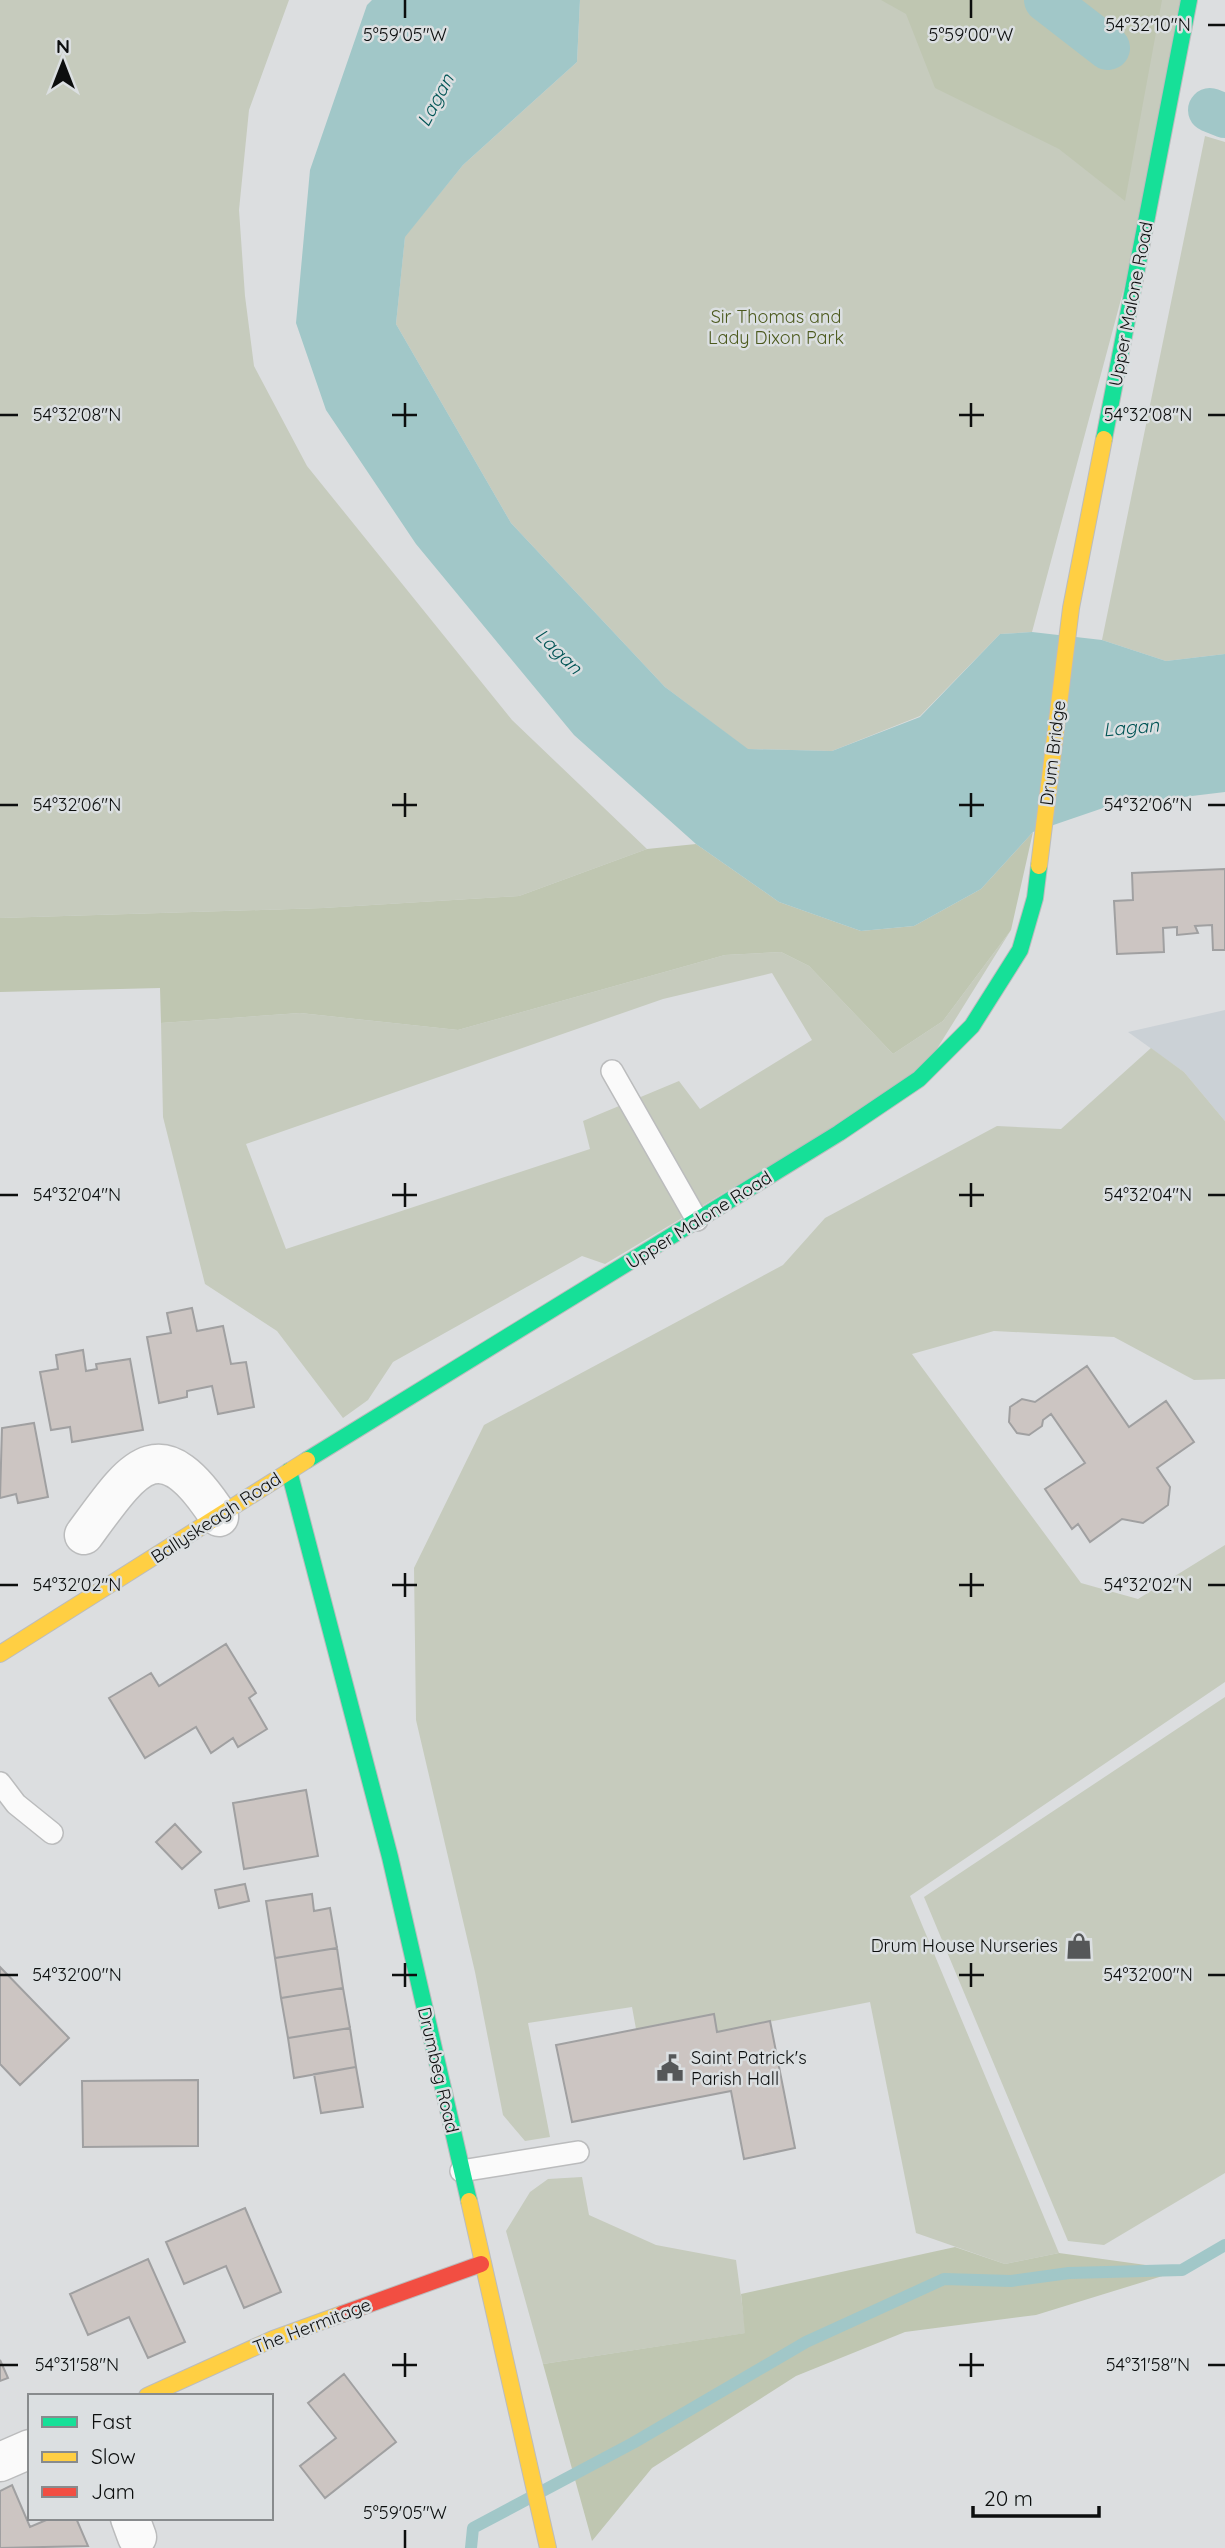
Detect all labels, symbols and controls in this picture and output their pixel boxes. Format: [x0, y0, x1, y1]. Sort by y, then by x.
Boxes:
text: 54°32'10"N [1105, 13, 1191, 36]
text: 5°59'05"W [363, 23, 447, 46]
text: 5°59'00"W [929, 23, 1013, 46]
north arrow [28, 28, 98, 98]
text: N [56, 34, 70, 58]
water label: Lagan [411, 69, 459, 130]
street label: Upper Malone Road [1103, 220, 1158, 388]
park label: Sir Thomas and Lady Dixon Park [708, 305, 844, 349]
text: 54°32'08"N [33, 403, 121, 426]
text: 54°32'08"N [1104, 403, 1192, 426]
water label: Lagan [531, 623, 588, 680]
street label: Drum Bridge [1035, 699, 1070, 807]
water label: Lagan [1102, 713, 1161, 741]
text: 54°32'06"N [33, 793, 121, 816]
text: 54°32'06"N [1104, 793, 1192, 816]
street label: Upper Malone Road [622, 1165, 776, 1274]
text: 54°32'04"N [33, 1183, 121, 1206]
text: 54°32'04"N [1104, 1183, 1192, 1206]
street label: Ballyskeagh Road [146, 1467, 285, 1568]
text: 54°32'02"N [33, 1573, 121, 1596]
text: 54°32'02"N [1104, 1573, 1192, 1596]
shop icon: Drum House Nurseries [1064, 1931, 1094, 1961]
place label: Drum House Nurseries [871, 1934, 1058, 1957]
text: 54°32'00"N [32, 1963, 122, 1986]
text: 54°32'00"N [1103, 1963, 1193, 1986]
street label: Drumbeg Road [413, 2005, 464, 2135]
place label: Saint Patrick's Parish Hall [691, 2046, 807, 2090]
public building icon: Saint Patrick's Parish Hall [655, 2053, 685, 2083]
street label: The Hermitage [250, 2292, 374, 2359]
text: 54°31'58"N [35, 2353, 119, 2376]
text: 54°31'58"N [1106, 2353, 1190, 2376]
legend [28, 2394, 273, 2520]
text: Fast [91, 2408, 132, 2434]
text: Slow [91, 2443, 136, 2469]
scale bar [973, 2474, 1099, 2518]
text: Jam [91, 2478, 135, 2504]
text: 20 m [984, 2485, 1033, 2511]
text: 5°59'05"W [363, 2501, 447, 2524]

